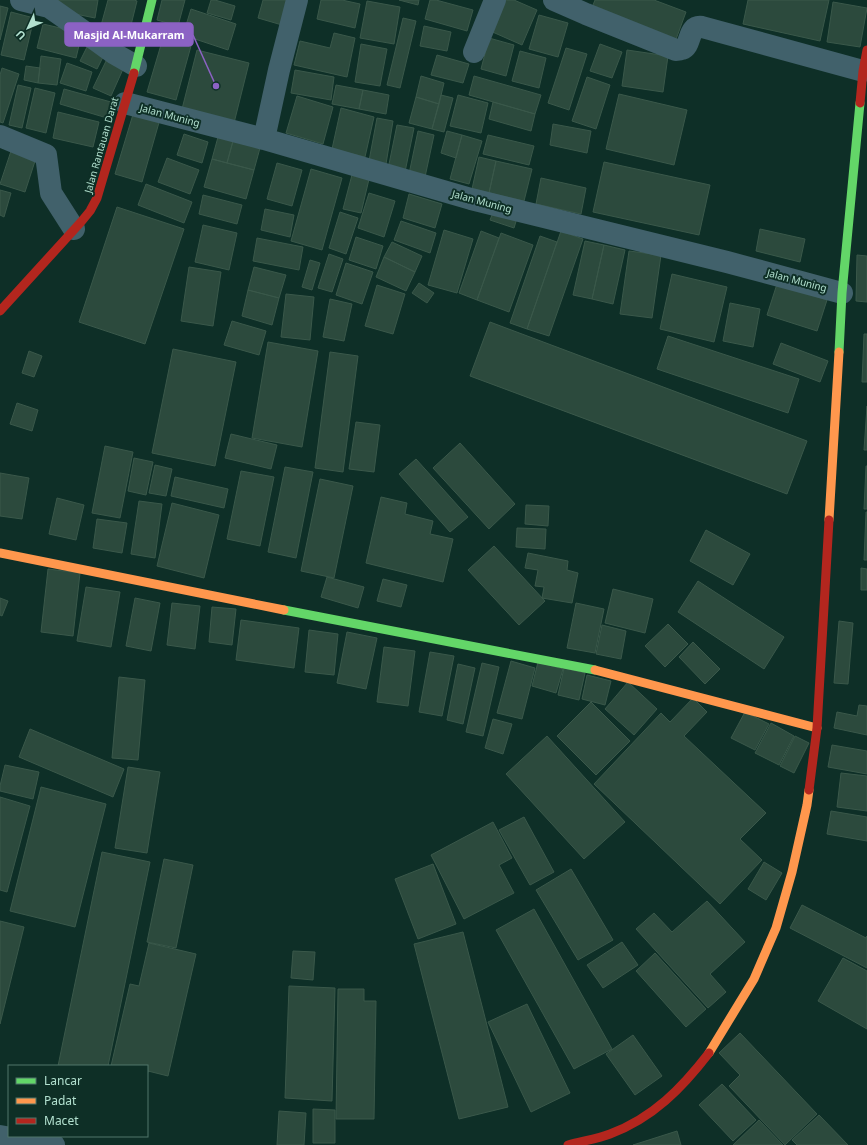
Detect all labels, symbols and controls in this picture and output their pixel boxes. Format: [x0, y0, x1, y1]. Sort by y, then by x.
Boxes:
north arrow [8, 8, 48, 48]
callout: Masjid Al-Mukarram [65, 23, 193, 46]
text: U [12, 27, 29, 43]
text: Masjid Al-Mukarram [73, 27, 185, 42]
street label: Jalan Rantauan Darat [80, 95, 122, 196]
street label: Jalan Muning [137, 100, 202, 130]
street label: Jalan Muning [449, 186, 514, 216]
street label: Jalan Muning [764, 265, 829, 295]
legend [8, 1065, 148, 1137]
text: Lancar [44, 1072, 82, 1089]
text: Padat [44, 1092, 77, 1109]
text: Macet [44, 1112, 79, 1129]

